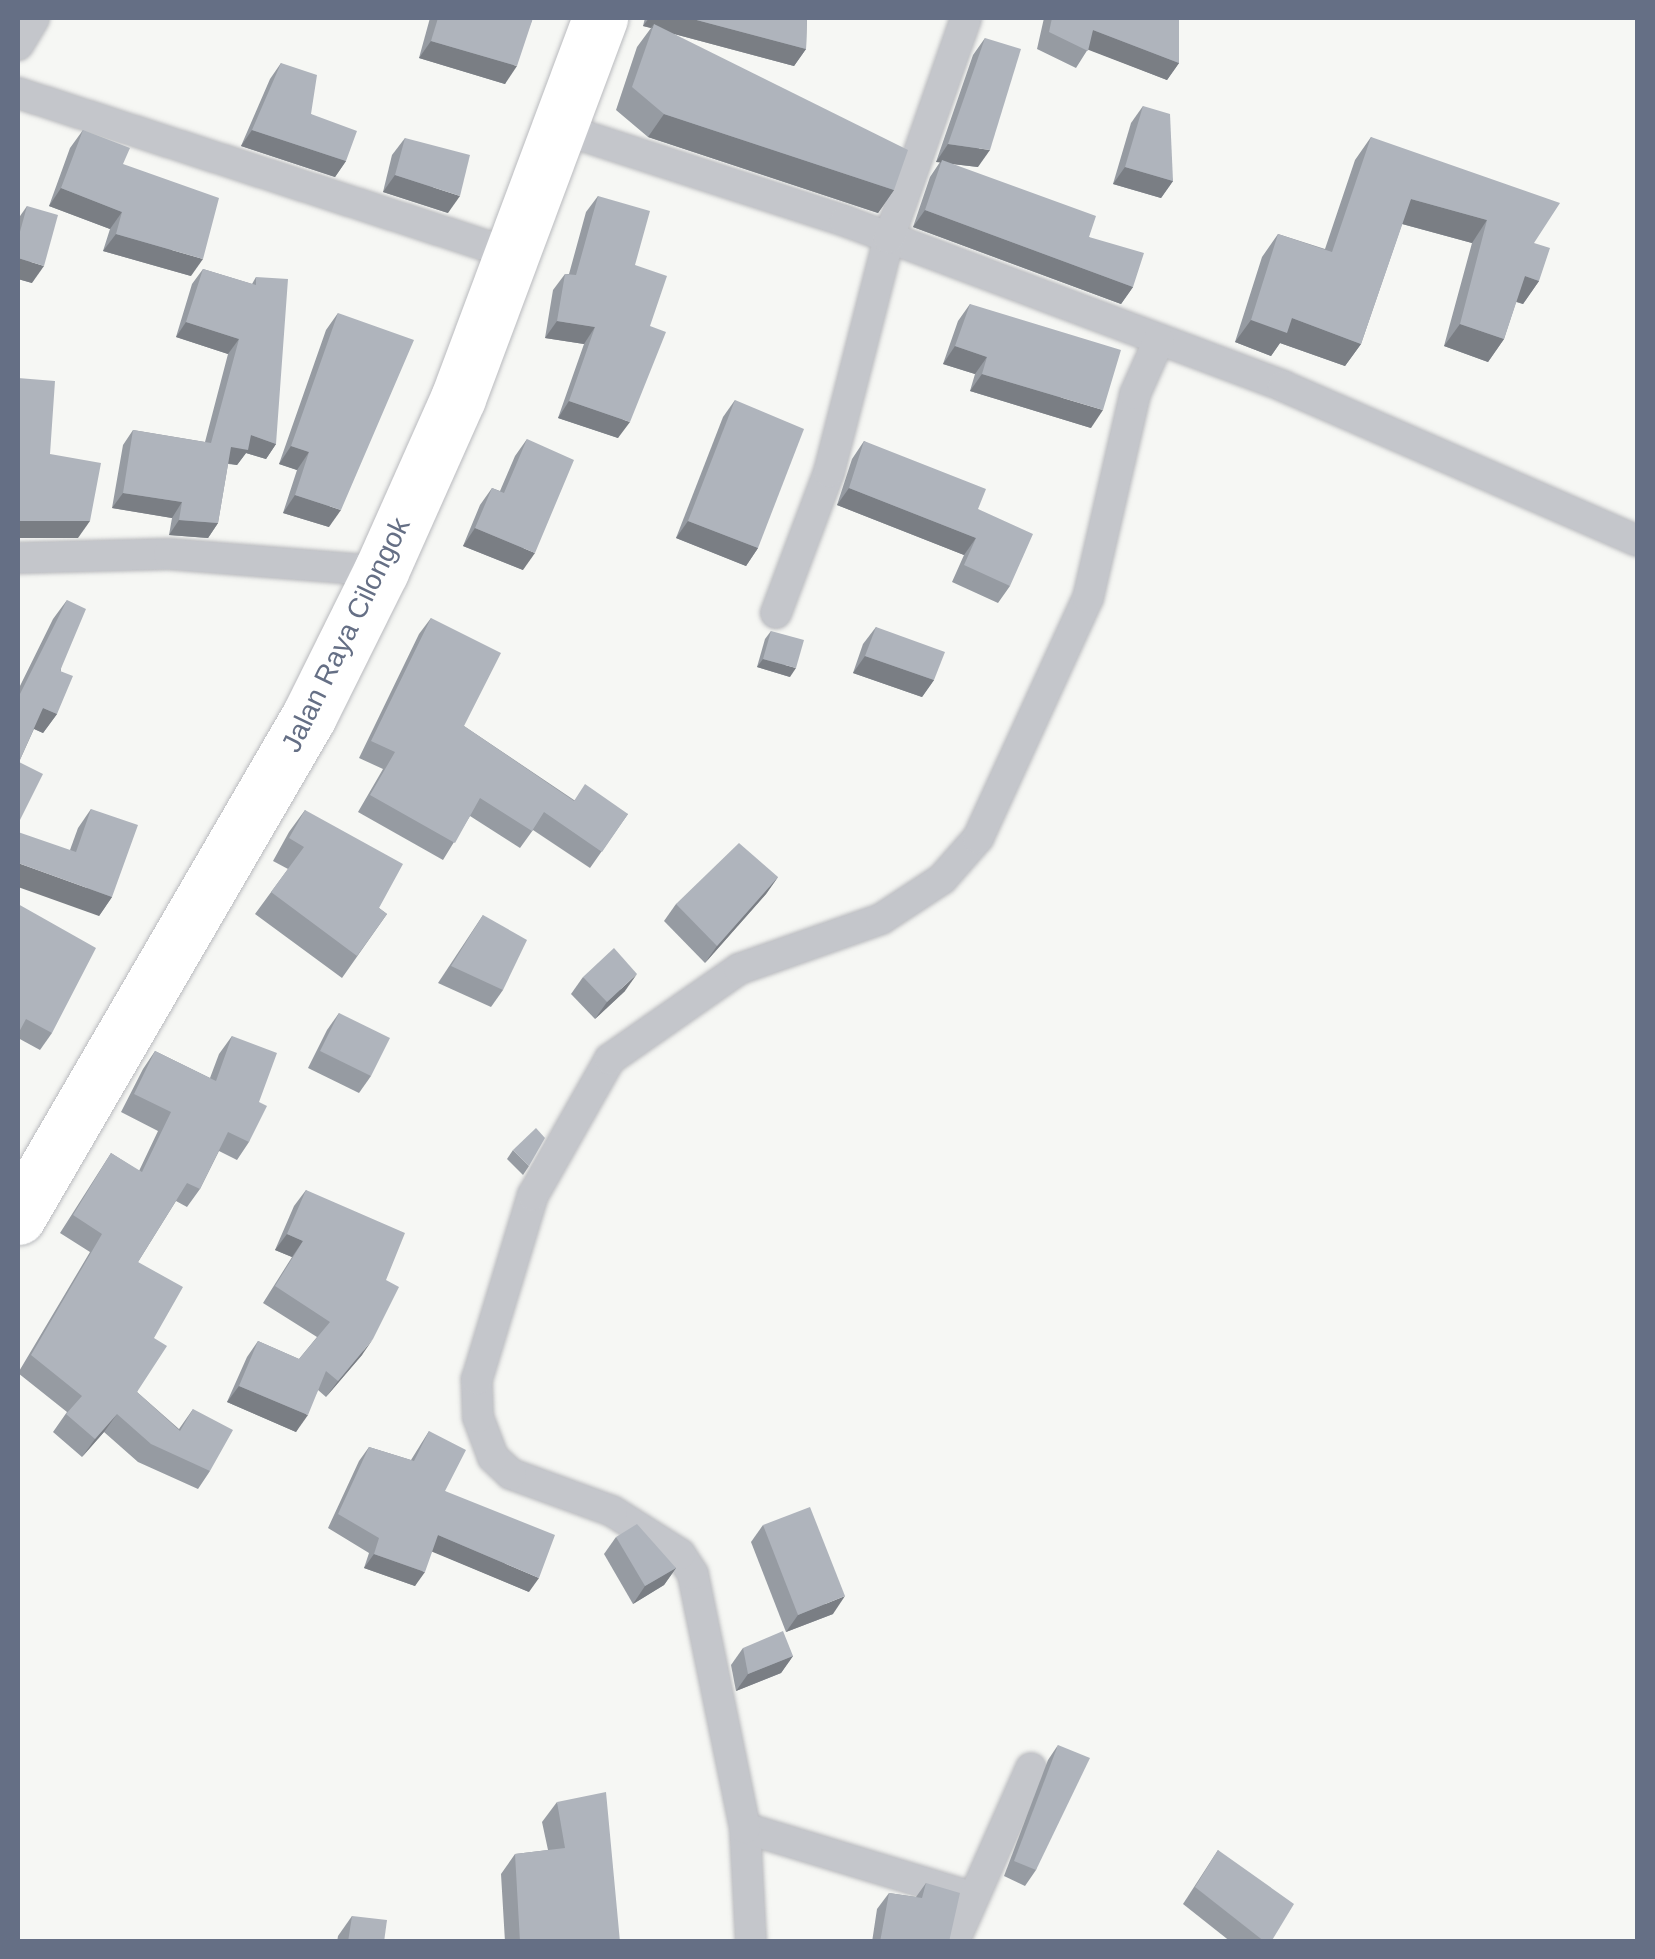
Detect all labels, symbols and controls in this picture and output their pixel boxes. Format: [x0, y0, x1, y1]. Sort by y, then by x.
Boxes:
street label: Jalan Raya Cilongok [275, 512, 417, 758]

